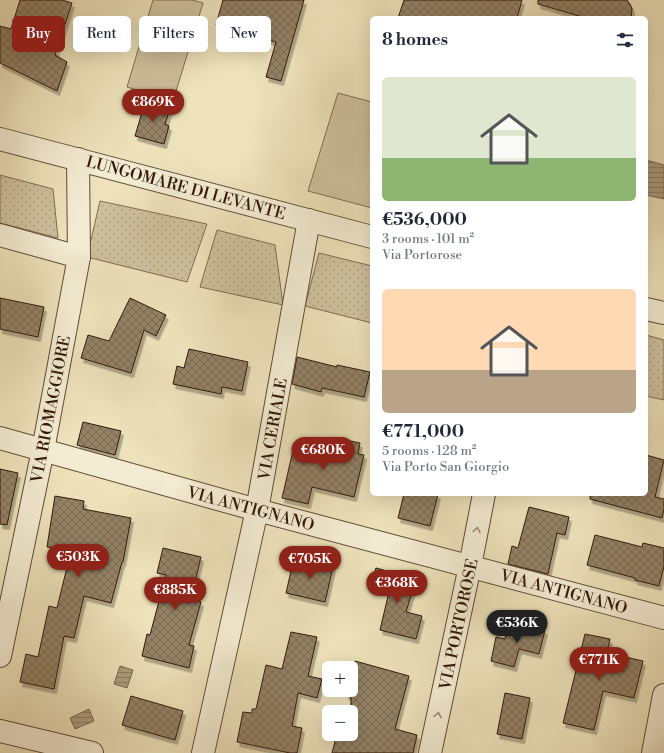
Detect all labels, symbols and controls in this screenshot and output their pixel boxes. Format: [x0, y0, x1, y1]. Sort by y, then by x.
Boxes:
chip: Buy [12, 16, 65, 52]
chip: Rent [73, 16, 131, 52]
chip: Filters [139, 16, 208, 52]
chip: New [216, 16, 271, 52]
text: 8 homes [382, 29, 448, 51]
icon: filters [614, 29, 636, 51]
pin: €869K [125, 89, 181, 123]
text: €869K [131, 94, 175, 110]
icon: home [473, 103, 545, 175]
street label: LUNGOMARE DI LEVANTE [84, 152, 288, 224]
text: €536,000 [382, 209, 467, 231]
text: 3 rooms · 101 m² [382, 231, 474, 247]
text: Via Portorose [382, 247, 462, 263]
icon: home [473, 315, 545, 387]
street label: VIA RIOMAGGIORE [27, 334, 75, 486]
street label: VIA CERIALE [254, 376, 292, 483]
text: €771,000 [382, 421, 464, 443]
pin: €680K [295, 437, 351, 471]
text: €680K [301, 442, 345, 458]
text: 5 rooms · 128 m² [382, 443, 476, 459]
text: Via Porto San Giorgio [382, 459, 509, 475]
street label: VIA ANTIGNANO [184, 482, 316, 536]
one-way arrow [473, 527, 481, 533]
pin: €503K [50, 544, 106, 578]
pin: €705K [282, 546, 338, 580]
text: €503K [56, 549, 100, 565]
text: €705K [288, 551, 332, 567]
street label: VIA PORTOROSE [435, 557, 483, 693]
street label: VIA ANTIGNANO [497, 565, 629, 619]
pin: €368K [369, 570, 425, 604]
text: €368K [375, 575, 419, 591]
pin: €885K [147, 577, 203, 611]
text: €885K [153, 582, 197, 598]
pin: €536K [489, 610, 545, 644]
text: €536K [495, 615, 539, 631]
pin: €771K [571, 647, 627, 681]
text: €771K [579, 652, 619, 668]
map controls [322, 661, 358, 741]
button: + [322, 661, 358, 697]
button: − [322, 705, 358, 741]
one-way arrow [434, 712, 442, 718]

